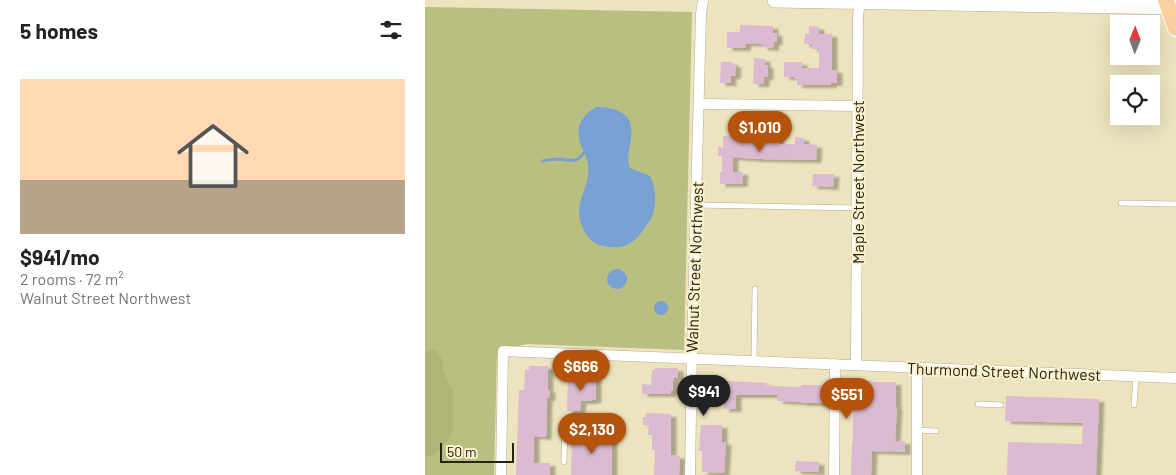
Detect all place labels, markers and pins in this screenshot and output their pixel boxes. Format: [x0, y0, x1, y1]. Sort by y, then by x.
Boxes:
pin: $1,010 [719, 110, 801, 153]
pin: $666 [551, 350, 611, 392]
pin: $941 [674, 374, 734, 417]
pin: $551 [817, 378, 877, 420]
pin: $2,130 [551, 412, 633, 455]

